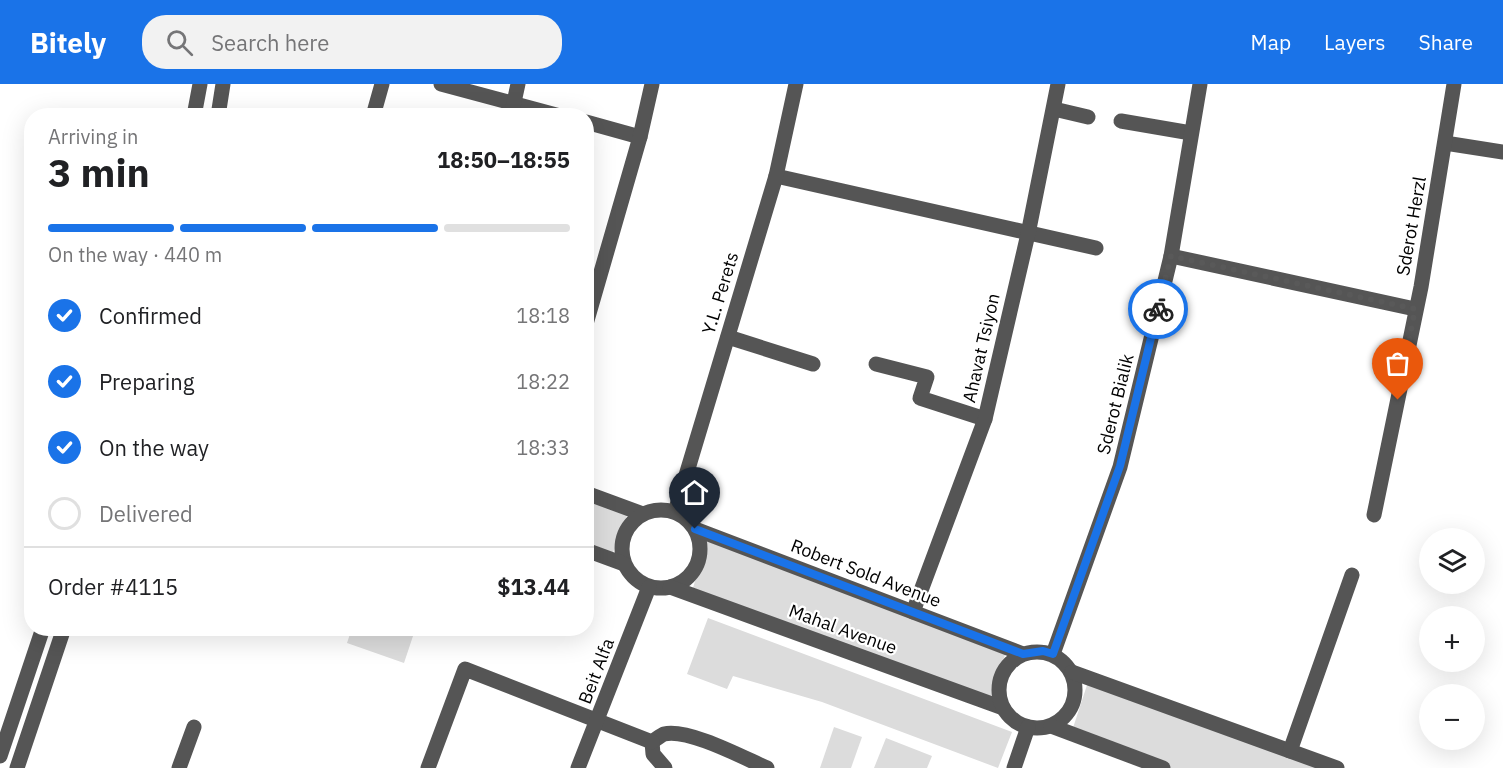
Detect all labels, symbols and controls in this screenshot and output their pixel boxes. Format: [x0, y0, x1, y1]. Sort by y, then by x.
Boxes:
search box [142, 15, 562, 69]
text: Bitely [30, 24, 106, 61]
icon: search [163, 26, 196, 59]
text: Search here [211, 28, 329, 57]
text: Map [1251, 28, 1291, 56]
text: Layers [1324, 28, 1386, 56]
text: Share [1419, 28, 1473, 56]
text: Arriving in [48, 123, 138, 150]
text: 18:50–18:55 [437, 145, 570, 174]
text: 3 min [48, 147, 150, 198]
street label: Sderot Herzl [1391, 174, 1431, 277]
text: On the way · 440 m [48, 241, 222, 268]
street label: Y.L. Perets [697, 249, 743, 337]
courier [1128, 279, 1188, 339]
street label: Ahavat Tsiyon [957, 291, 1005, 405]
icon: bike [1142, 293, 1175, 326]
icon: check [48, 299, 81, 332]
text: Confirmed [99, 301, 202, 330]
text: 18:18 [516, 302, 570, 329]
pin [1372, 338, 1423, 400]
icon: bag [1381, 347, 1414, 380]
street label: Sderot Bialik [1091, 351, 1139, 457]
icon: check [48, 365, 81, 398]
text: Preparing [99, 367, 194, 396]
text: 18:22 [516, 368, 570, 395]
icon: check [48, 431, 81, 464]
text: On the way [99, 433, 209, 462]
text: 18:33 [516, 434, 570, 461]
pin [669, 467, 720, 529]
icon: home [678, 476, 711, 509]
text: Delivered [99, 499, 193, 528]
map controls [1419, 528, 1485, 750]
button: layers [1419, 528, 1485, 594]
street label: Robert Sold Avenue [788, 534, 945, 612]
text: Order #4115 [48, 572, 178, 601]
text: $13.44 [497, 572, 570, 601]
street label: Mahal Avenue [786, 599, 900, 659]
button: + [1419, 606, 1485, 672]
street label: Beit Alfa [573, 635, 619, 707]
button: − [1419, 684, 1485, 750]

